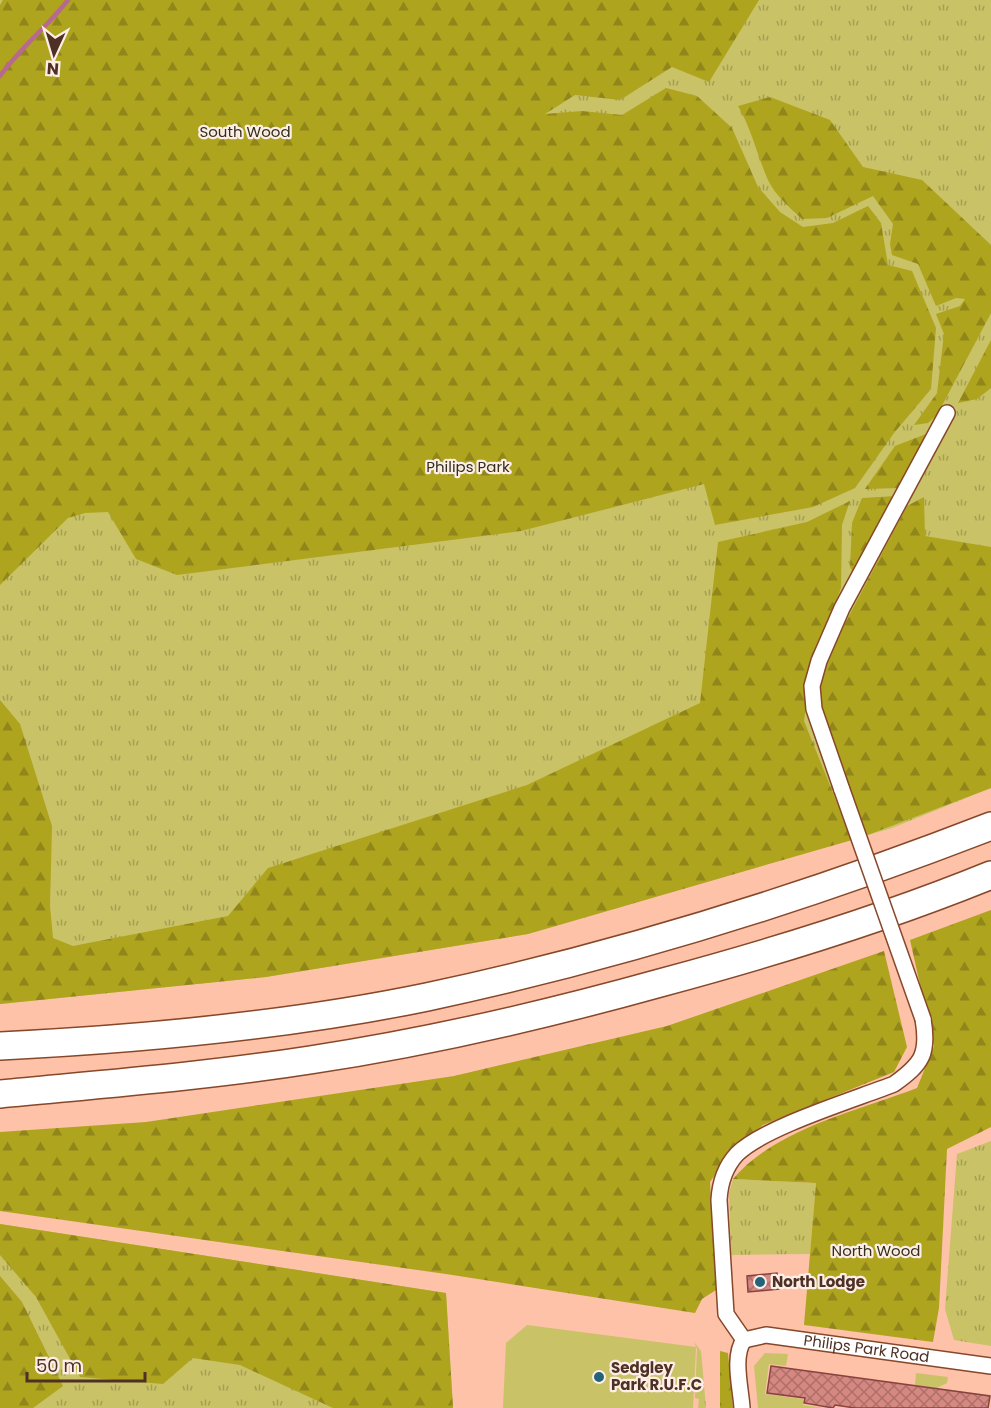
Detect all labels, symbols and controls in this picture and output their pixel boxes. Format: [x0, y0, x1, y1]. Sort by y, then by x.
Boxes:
north arrow [24, 24, 84, 84]
text: N [46, 57, 60, 80]
park label: South Wood [199, 121, 291, 142]
park label: Philips Park [426, 456, 510, 477]
park label: North Wood [832, 1240, 920, 1261]
place label: North Lodge [772, 1271, 865, 1292]
marker: North Lodge [753, 1275, 767, 1289]
street label: Philips Park Road [802, 1329, 931, 1367]
scale bar [27, 1345, 146, 1383]
text: 50 m [36, 1353, 82, 1378]
place label: Sedgley Park R.U.F.C [611, 1357, 702, 1395]
marker: Sedgley Park R.U.F.C [592, 1370, 606, 1384]

